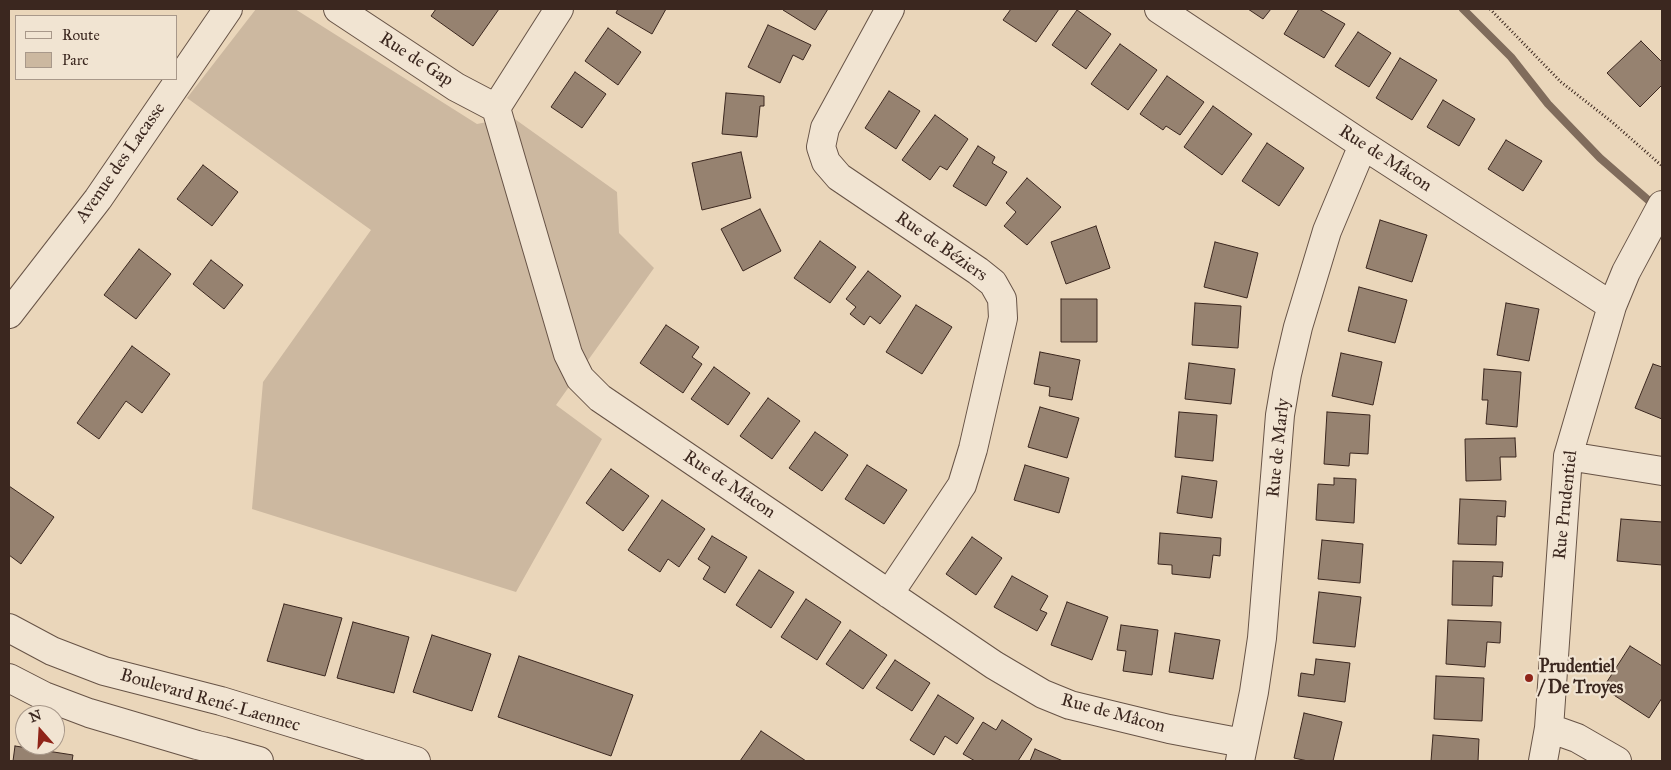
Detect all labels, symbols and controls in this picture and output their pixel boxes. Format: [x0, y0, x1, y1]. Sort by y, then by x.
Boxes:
legend [15, 15, 178, 80]
text: Route [62, 26, 100, 44]
street label: Rue de Gap [375, 28, 457, 92]
text: Parc [62, 51, 89, 69]
street label: Avenue des Lacasse [72, 99, 170, 227]
street label: Rue de Mâcon [1334, 121, 1436, 197]
street label: Rue de Béziers [891, 207, 991, 287]
street label: Rue de Marly [1263, 397, 1295, 499]
street label: Rue de Mâcon [679, 446, 779, 524]
street label: Rue Prudentiel [1550, 449, 1582, 561]
place label: Prudentiel / De Troyes [1539, 657, 1623, 700]
street label: Boulevard René-Laennec [117, 665, 303, 737]
marker: Prudentiel / De Troyes [1523, 672, 1535, 684]
street label: Rue de Mâcon [1059, 690, 1167, 738]
north arrow [15, 705, 65, 755]
text: N [27, 706, 44, 726]

